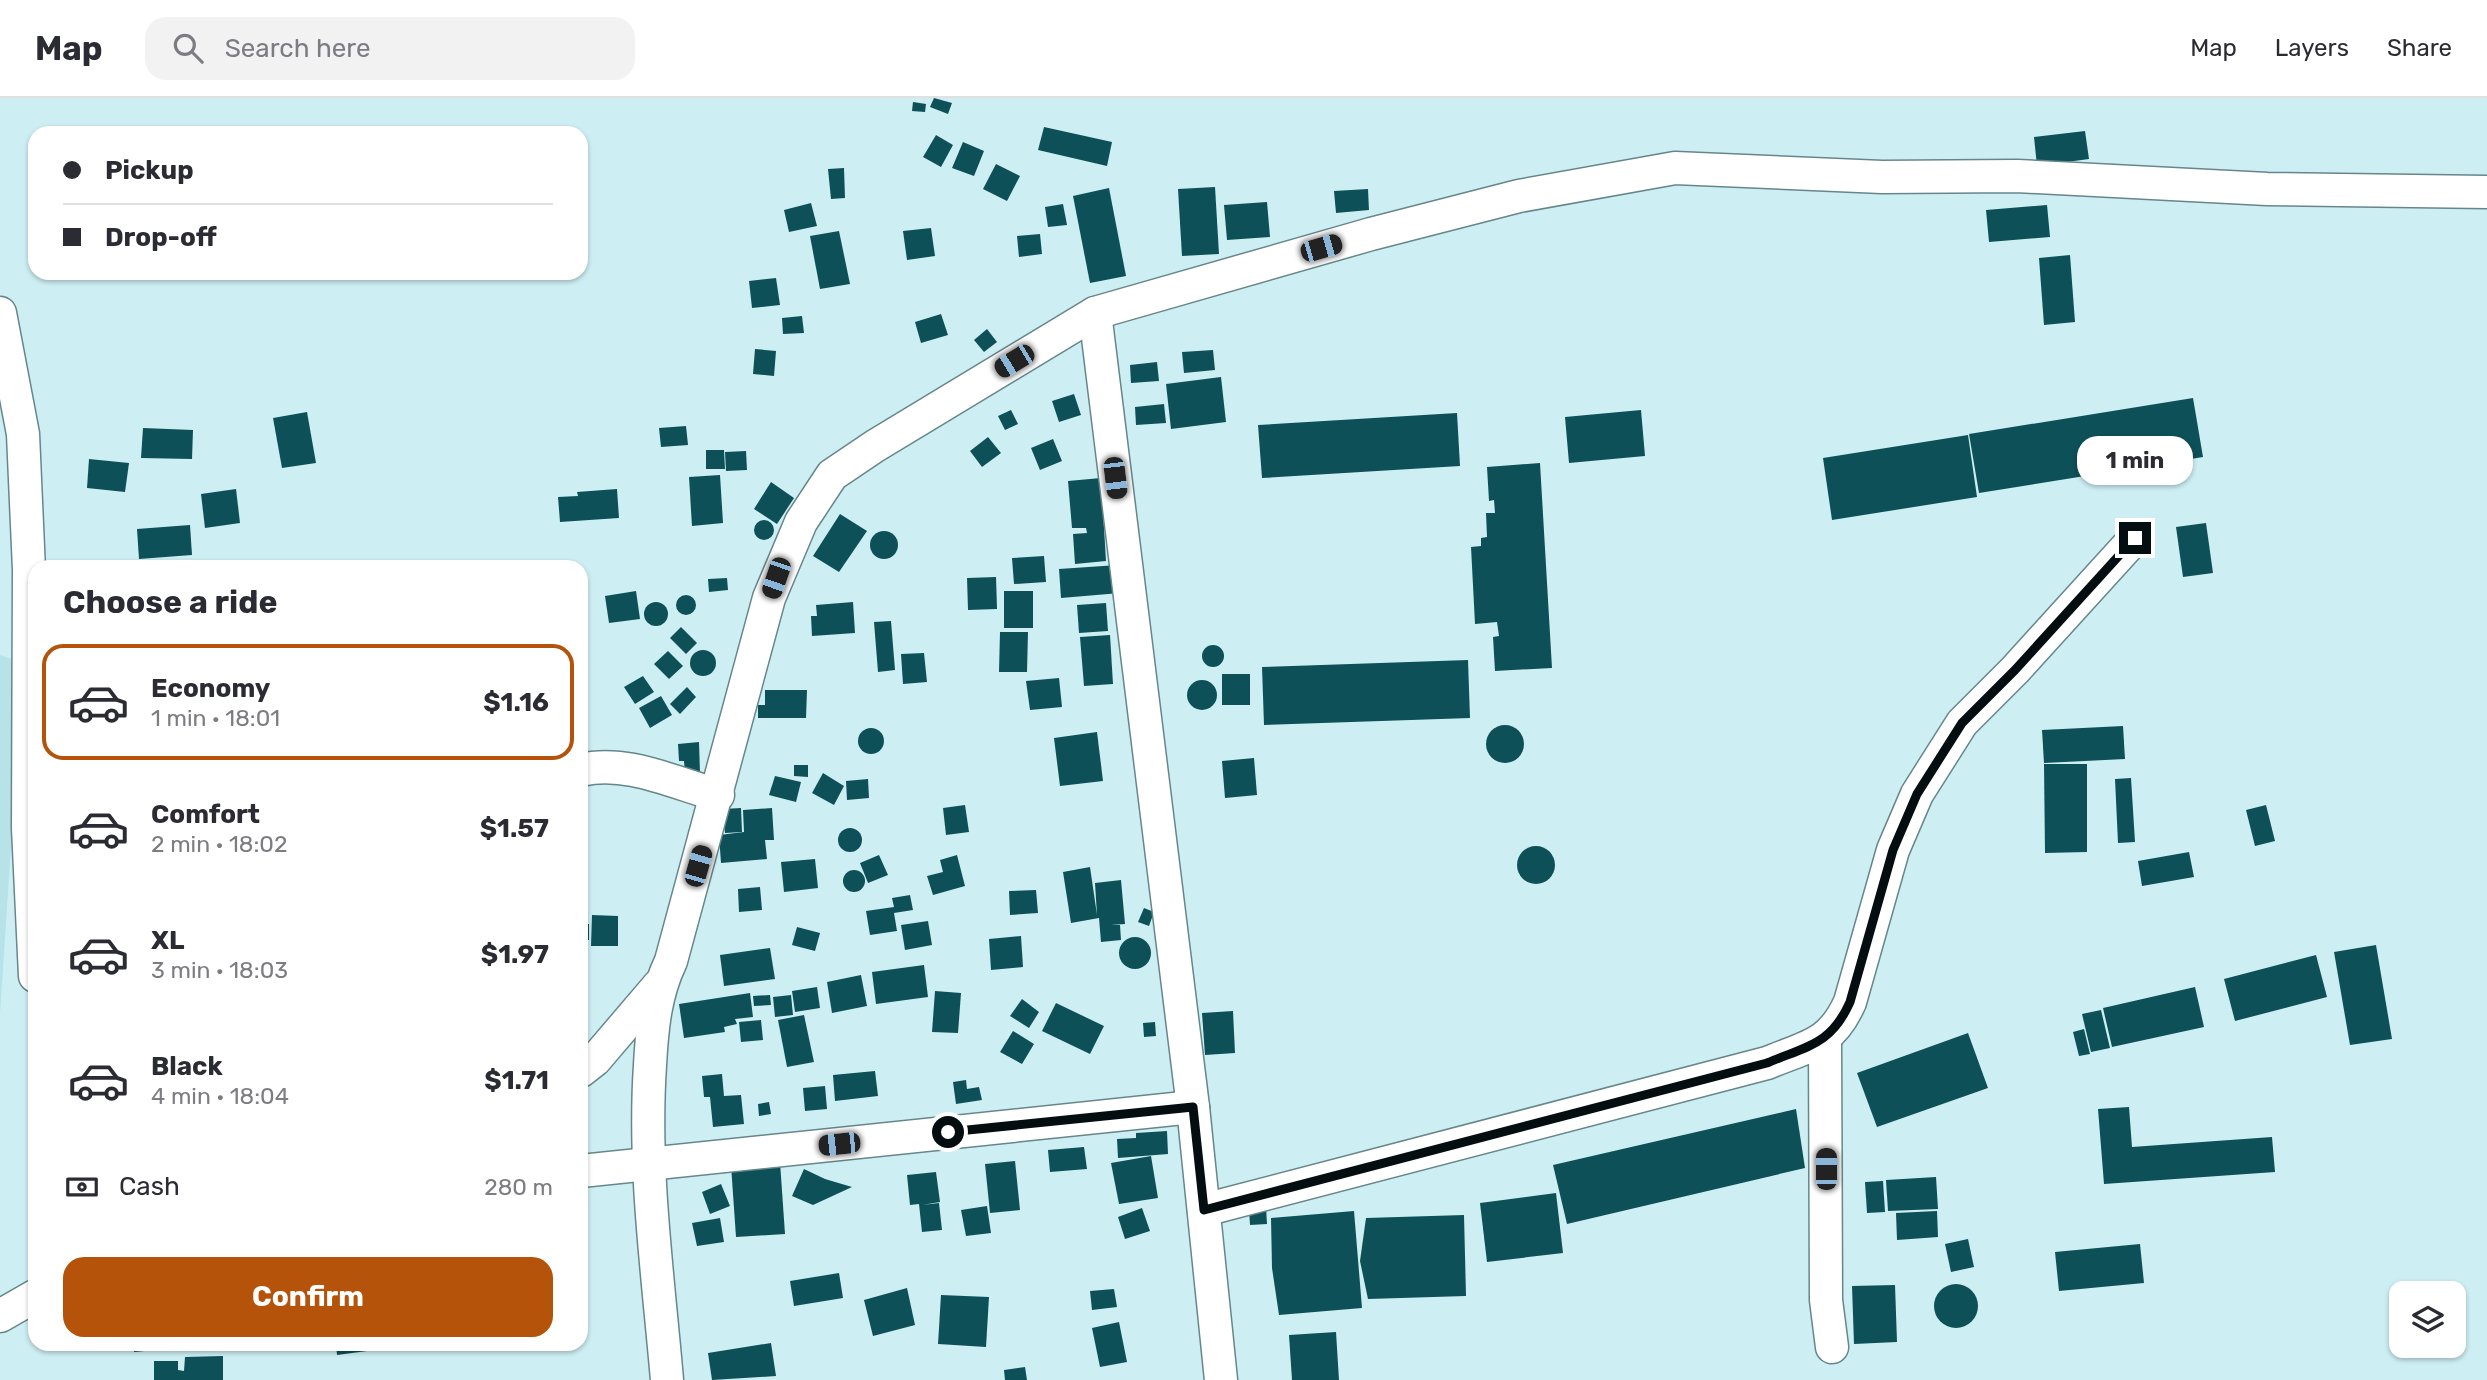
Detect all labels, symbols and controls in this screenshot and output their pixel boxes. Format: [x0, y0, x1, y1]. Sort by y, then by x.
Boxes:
search box [145, 17, 635, 80]
text: Map [35, 29, 103, 68]
icon: search [169, 29, 207, 67]
text: Search here [225, 33, 370, 64]
text: Map [2190, 34, 2237, 62]
text: Layers [2275, 34, 2349, 62]
text: Share [2387, 34, 2452, 62]
text: Pickup [105, 155, 194, 186]
text: Drop-off [105, 222, 217, 253]
car [1298, 232, 1345, 264]
car [991, 341, 1038, 381]
callout: 1 min [2077, 436, 2193, 486]
text: 1 min [2106, 446, 2164, 474]
car [1103, 456, 1128, 500]
route end [2119, 522, 2151, 554]
car [760, 555, 793, 601]
text: Choose a ride [63, 583, 277, 621]
icon: car [67, 671, 130, 734]
text: Economy [151, 673, 270, 704]
text: $1.16 [483, 687, 549, 718]
text: 1 min · 18:01 [151, 704, 280, 732]
icon: car [67, 797, 130, 860]
text: Comfort [151, 799, 260, 830]
text: $1.57 [480, 813, 549, 844]
text: 2 min · 18:02 [151, 830, 287, 858]
car [683, 843, 714, 889]
icon: car [67, 923, 130, 986]
text: XL [151, 925, 184, 956]
text: $1.97 [481, 939, 549, 970]
text: 3 min · 18:03 [151, 956, 288, 984]
icon: car [67, 1049, 130, 1112]
text: Black [151, 1051, 223, 1082]
text: $1.71 [484, 1065, 549, 1096]
text: 4 min · 18:04 [151, 1082, 289, 1110]
route start [932, 1116, 964, 1148]
car [818, 1131, 861, 1157]
car [1816, 1148, 1837, 1190]
icon: cash [63, 1168, 101, 1206]
text: Cash [119, 1171, 180, 1202]
text: 280 m [484, 1173, 553, 1201]
button: Confirm [63, 1257, 553, 1337]
map controls [2389, 1281, 2466, 1358]
button: layers [2389, 1281, 2466, 1358]

